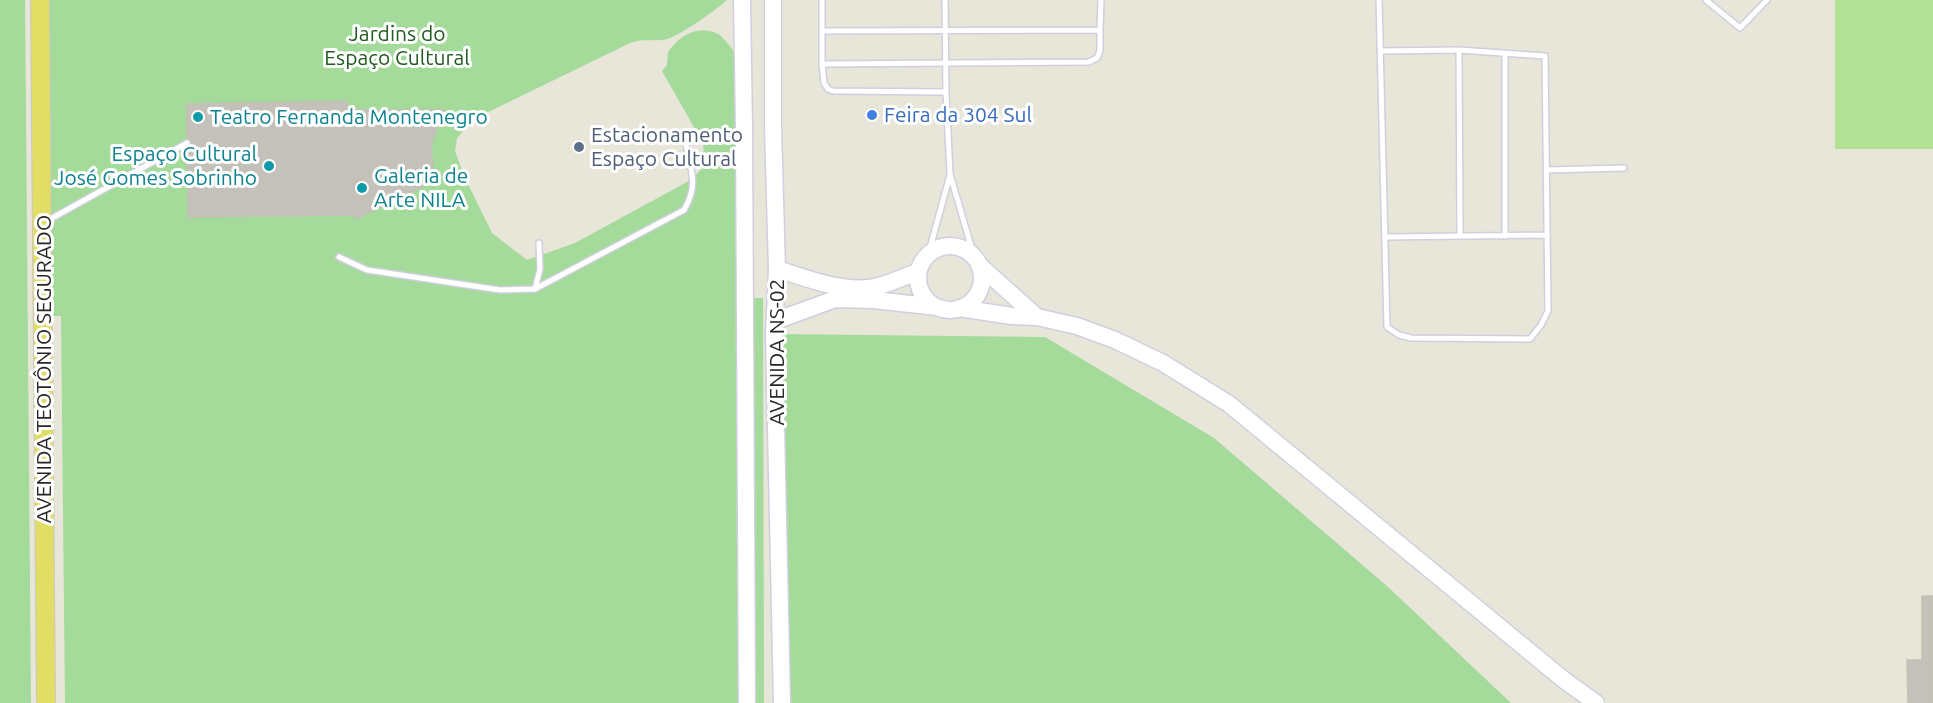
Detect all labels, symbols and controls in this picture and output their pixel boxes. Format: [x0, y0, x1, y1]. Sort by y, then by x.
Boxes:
park label: Jardins do Espaço Cultural [324, 21, 470, 71]
place label: Feira da 304 Sul [884, 102, 1032, 128]
place label: Teatro Fernanda Montenegro [210, 104, 488, 130]
marker: Feira da 304 Sul [865, 108, 879, 122]
marker: Teatro Fernanda Montenegro [191, 110, 205, 124]
place label: Estacionamento Espaço Cultural [591, 122, 743, 172]
marker: Estacionamento Espaço Cultural [572, 140, 586, 154]
place label: Espaço Cultural José Gomes Sobrinho [54, 141, 257, 191]
marker: Espaço Cultural José Gomes Sobrinho [262, 159, 276, 173]
place label: Galeria de Arte NILA [374, 163, 468, 213]
marker: Galeria de Arte NILA [355, 181, 369, 195]
street label: AVENIDA TEOTÔNIO SEGURADO [31, 215, 57, 523]
street label: AVENIDA NS-02 [764, 279, 790, 425]

